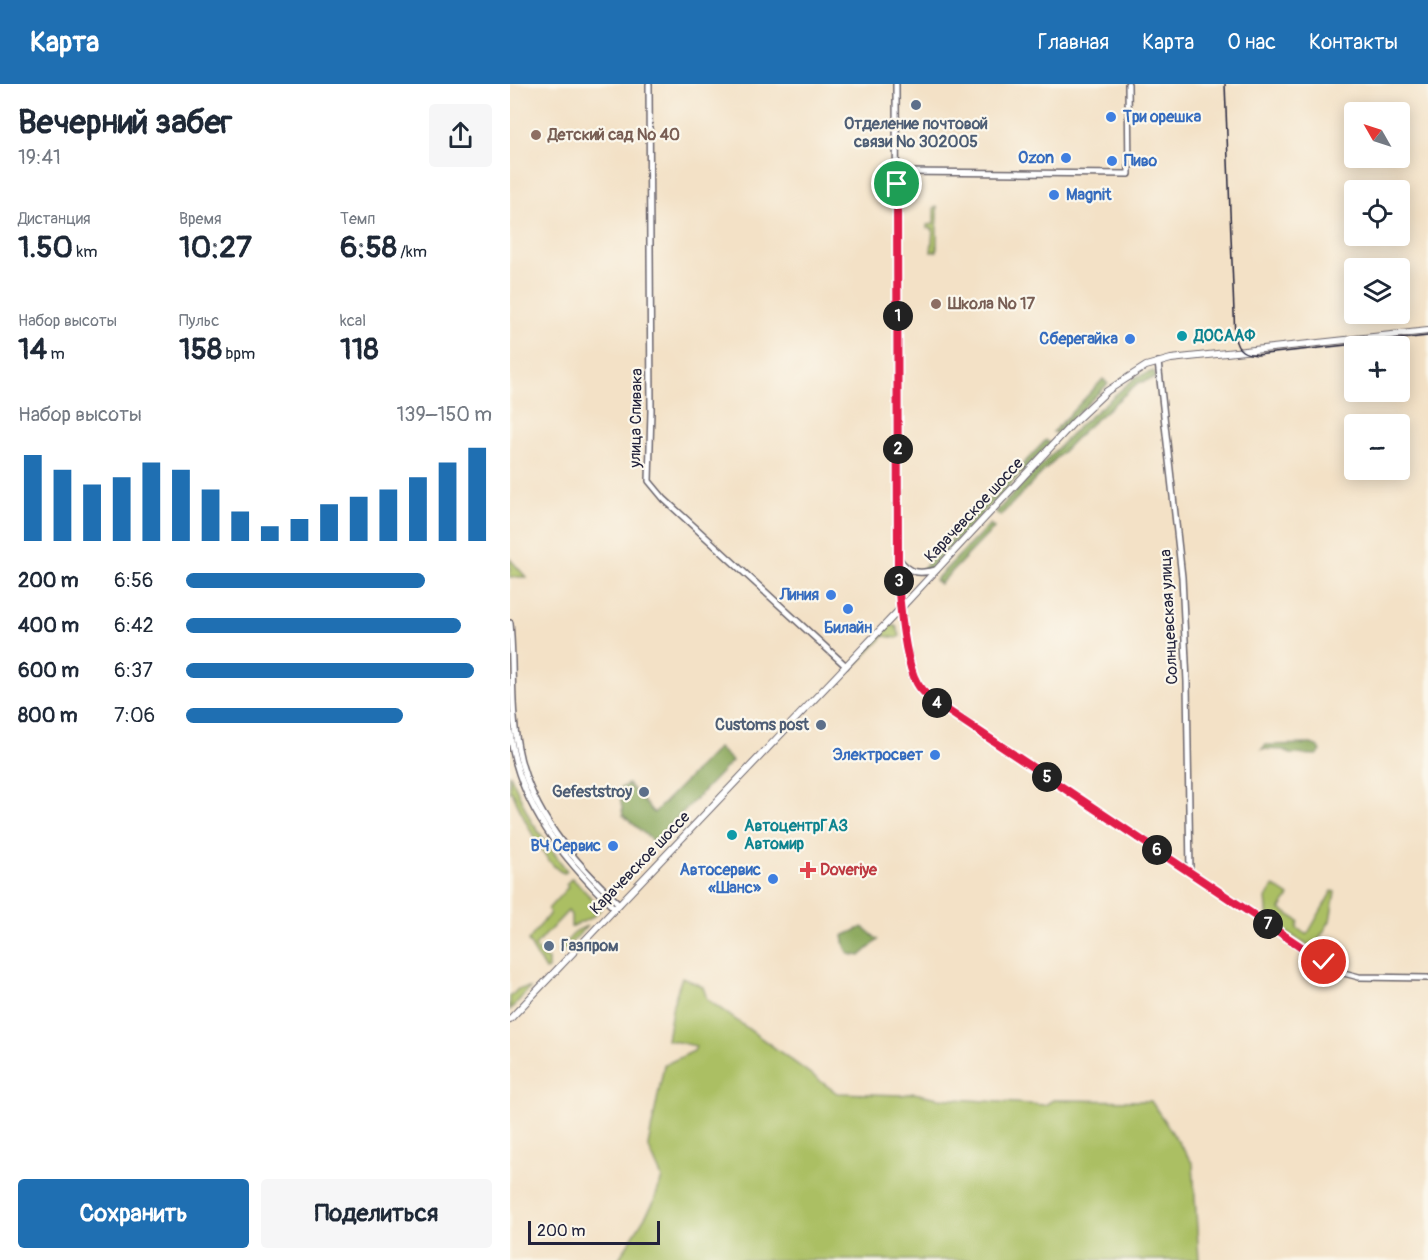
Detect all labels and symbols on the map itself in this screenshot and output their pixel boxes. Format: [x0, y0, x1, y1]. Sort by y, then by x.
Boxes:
marker: Отделение почтовой связи № 302005 [909, 98, 923, 112]
north arrow [1344, 102, 1410, 168]
place label: Три орешка [1122, 107, 1202, 127]
marker: Три орешка [1104, 110, 1118, 124]
place label: Отделение почтовой связи № 302005 [844, 114, 988, 152]
place label: Детский сад № 40 [547, 125, 680, 145]
marker: Детский сад № 40 [529, 128, 543, 142]
place label: Ozon [1018, 148, 1054, 168]
marker: Ozon [1059, 151, 1073, 165]
place label: Пиво [1124, 151, 1158, 171]
marker: Пиво [1105, 154, 1119, 168]
pin [871, 158, 922, 209]
place label: Magnit [1066, 185, 1112, 205]
marker: Magnit [1047, 188, 1061, 202]
place label: Школа № 17 [947, 294, 1035, 314]
marker: Школа № 17 [929, 297, 943, 311]
pin: 1 [883, 301, 913, 331]
place label: ДОСААФ [1193, 326, 1255, 346]
place label: Сберегайка [1039, 329, 1119, 349]
marker: ДОСААФ [1175, 329, 1189, 343]
marker: Сберегайка [1123, 332, 1137, 346]
street label: улица Спивака [625, 368, 647, 469]
pin: 2 [883, 434, 913, 464]
street label: Карачевское шоссе [920, 453, 1028, 567]
street label: Солнцевская улица [1155, 549, 1183, 685]
pin: 3 [884, 566, 914, 596]
place label: Линия [779, 585, 819, 605]
marker: Линия [824, 588, 838, 602]
marker: Билайн [841, 602, 855, 616]
place label: Билайн [824, 618, 872, 638]
pin: 4 [922, 688, 952, 718]
place label: Customs post [715, 715, 810, 735]
marker: Customs post [814, 718, 828, 732]
place label: Электросвет [833, 745, 924, 765]
marker: Электросвет [928, 748, 942, 762]
pin: 5 [1032, 762, 1062, 792]
place label: Gefeststroy [552, 782, 632, 802]
marker: Gefeststroy [637, 785, 651, 799]
street label: Карачевское шоссе [586, 807, 694, 919]
place label: АвтоцентрГАЗ Автомир [744, 816, 848, 854]
marker: АвтоцентрГАЗ Автомир [725, 828, 739, 842]
pin: 6 [1142, 835, 1172, 865]
place label: ВЧ Сервис [530, 836, 601, 856]
marker: ВЧ Сервис [606, 839, 620, 853]
place label: Автосервис «Шанс» [679, 860, 762, 898]
place label: Doveriye [820, 860, 878, 880]
marker: Doveriye [801, 863, 815, 877]
marker: Автосервис «Шанс» [766, 872, 780, 886]
pin: 7 [1253, 909, 1283, 939]
place label: Газпром [561, 936, 619, 956]
pin [1298, 936, 1349, 987]
marker: Газпром [542, 939, 556, 953]
scale bar [528, 1218, 660, 1246]

